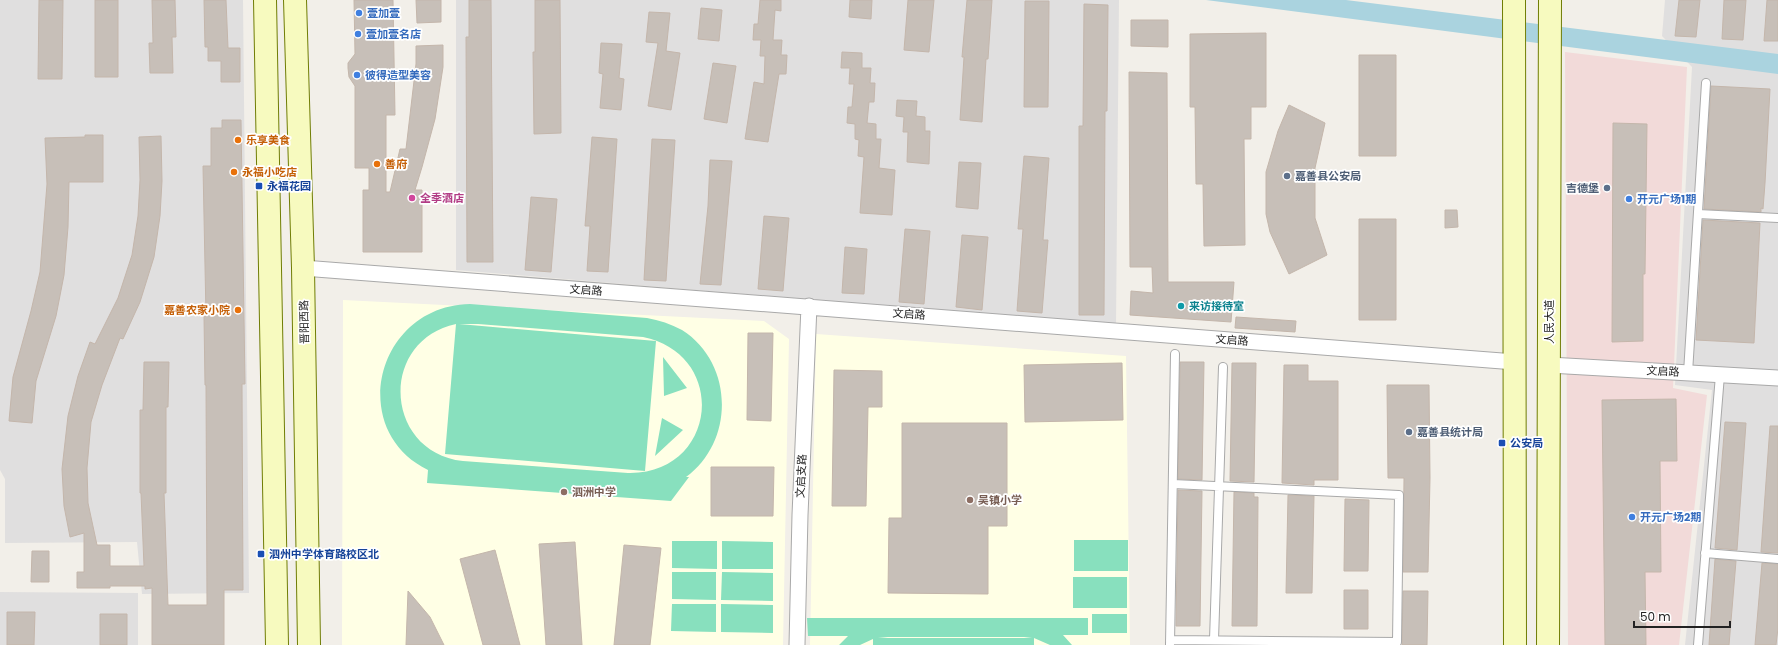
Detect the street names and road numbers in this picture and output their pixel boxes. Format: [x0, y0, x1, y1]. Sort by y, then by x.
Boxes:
street label: 文启路 [569, 281, 603, 299]
street label: 晋阳西路 [296, 300, 312, 344]
street label: 人民大道 [1541, 300, 1557, 344]
street label: 文启路 [892, 305, 926, 323]
street label: 文启路 [1215, 331, 1249, 349]
street label: 文启路 [1646, 362, 1680, 380]
street label: 文启支路 [792, 454, 810, 498]

